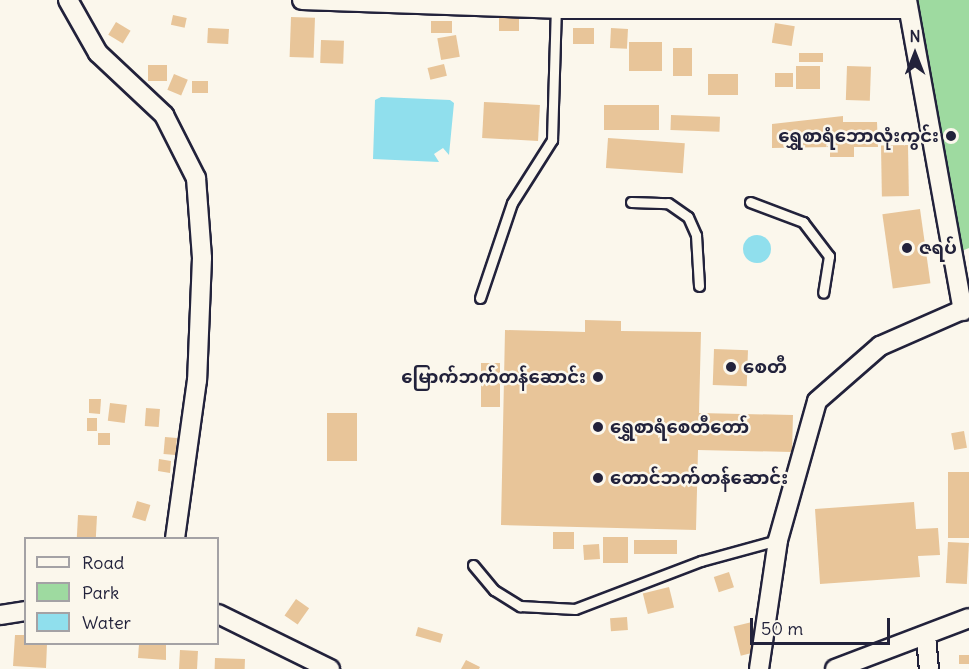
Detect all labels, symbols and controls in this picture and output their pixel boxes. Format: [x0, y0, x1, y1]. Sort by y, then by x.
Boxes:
north arrow [885, 24, 945, 84]
text: N [909, 26, 921, 46]
place label: ရွှေစာရံဘောလုံးကွင်း [778, 125, 939, 147]
marker: ရွှေစာရံဘောလုံးကွင်း [944, 129, 958, 143]
place label: ဇရပ် [919, 237, 957, 259]
marker: ဇရပ် [900, 241, 914, 255]
place label: စေတီ [743, 356, 787, 378]
marker: စေတီ [724, 360, 738, 374]
place label: မြောက်ဘက်တန်ဆောင်း [401, 366, 586, 388]
marker: မြောက်ဘက်တန်ဆောင်း [591, 370, 605, 384]
place label: ရွှေစာရံစေတီတော် [610, 416, 749, 438]
marker: ရွှေစာရံစေတီတော် [591, 420, 605, 434]
place label: တောင်ဘက်တန်ဆောင်း [610, 467, 788, 489]
marker: တောင်ဘက်တန်ဆောင်း [591, 471, 605, 485]
legend [24, 537, 219, 645]
text: Road [82, 551, 124, 574]
text: Park [82, 581, 119, 604]
scale bar [753, 606, 892, 644]
text: Water [82, 611, 131, 634]
text: 50 m [761, 617, 803, 640]

